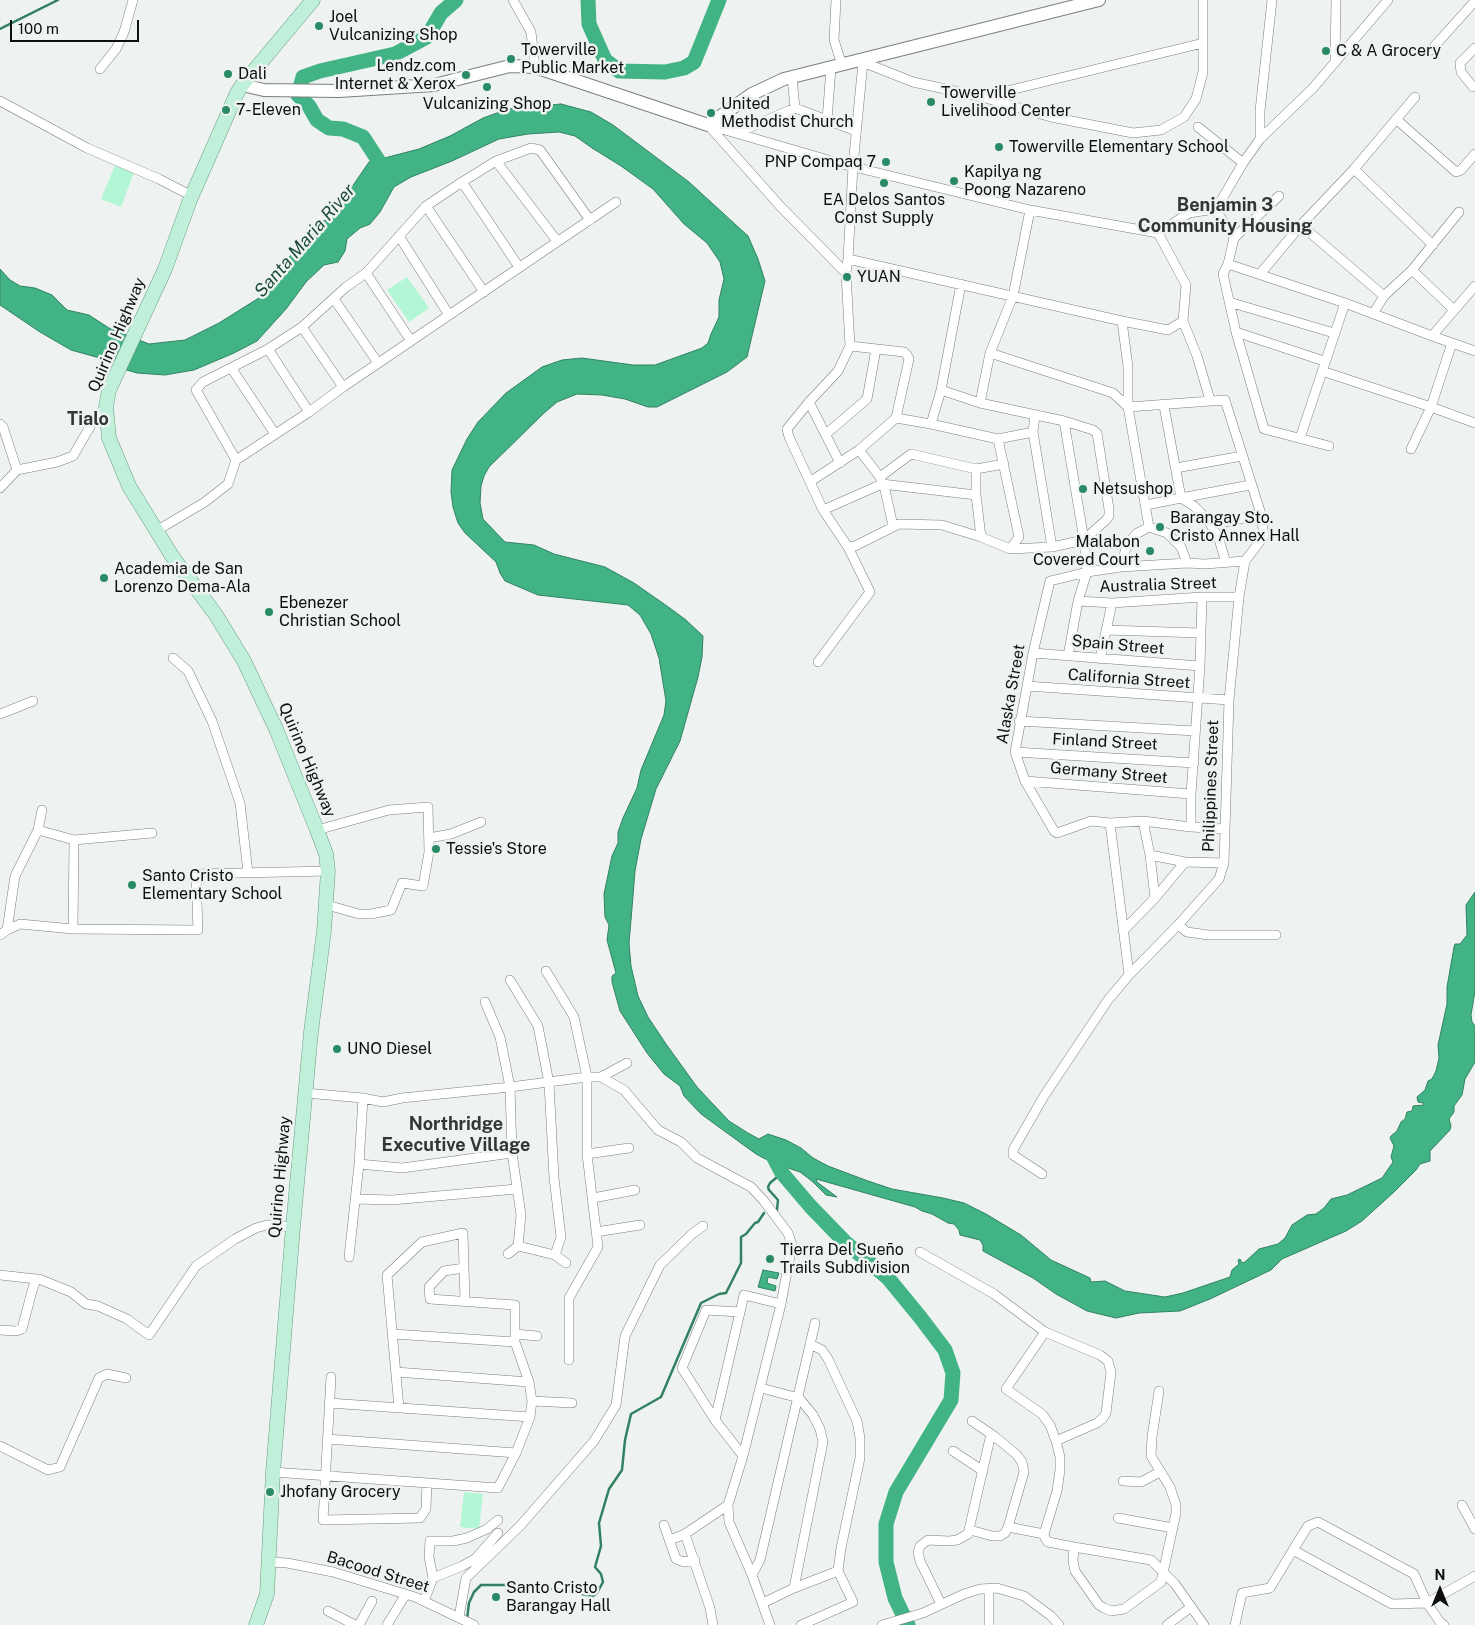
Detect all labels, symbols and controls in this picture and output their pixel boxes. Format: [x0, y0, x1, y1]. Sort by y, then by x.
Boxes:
place label: Joel Vulcanizing Shop [329, 7, 458, 45]
scale bar [12, 10, 141, 42]
text: 100 m [18, 20, 59, 37]
marker: Joel Vulcanizing Shop [313, 20, 325, 32]
place label: Towerville Public Market [521, 40, 624, 78]
place label: C & A Grocery [1336, 41, 1441, 61]
marker: C & A Grocery [1320, 45, 1332, 57]
marker: Towerville Public Market [505, 53, 517, 65]
place label: Lendz.com Internet & Xerox [335, 56, 456, 94]
place label: Dali [238, 64, 267, 84]
marker: Dali [222, 68, 234, 80]
marker: Lendz.com Internet & Xerox [460, 69, 472, 81]
marker: Vulcanizing Shop [481, 81, 493, 93]
place label: Towerville Livelihood Center [941, 83, 1071, 121]
place label: Vulcanizing Shop [423, 94, 551, 114]
place label: United Methodist Church [721, 94, 853, 132]
marker: Towerville Livelihood Center [925, 96, 937, 108]
place label: 7-Eleven [236, 100, 301, 120]
marker: 7-Eleven [220, 104, 232, 116]
marker: United Methodist Church [705, 107, 717, 119]
place label: Towerville Elementary School [1009, 137, 1229, 157]
marker: Towerville Elementary School [993, 141, 1005, 153]
place label: PNP Compaq 7 [765, 152, 876, 172]
marker: PNP Compaq 7 [880, 156, 892, 168]
place label: Kapilya ng Poong Nazareno [964, 162, 1086, 200]
marker: Kapilya ng Poong Nazareno [948, 175, 960, 187]
marker: EA Delos Santos Const Supply [878, 177, 890, 189]
water label: Santa Maria River [250, 180, 360, 302]
place label: EA Delos Santos Const Supply [823, 190, 945, 228]
district label: Benjamin 3 Community Housing [1138, 194, 1312, 236]
place label: YUAN [857, 267, 901, 287]
marker: YUAN [841, 271, 853, 283]
street label: Quirino Highway [84, 275, 150, 395]
district label: Tialo [67, 408, 109, 430]
place label: Netsushop [1093, 479, 1173, 499]
marker: Netsushop [1077, 483, 1089, 495]
place label: Barangay Sto. Cristo Annex Hall [1170, 508, 1300, 546]
marker: Barangay Sto. Cristo Annex Hall [1154, 521, 1166, 533]
place label: Malabon Covered Court [1033, 532, 1140, 570]
marker: Malabon Covered Court [1144, 545, 1156, 557]
place label: Academia de San Lorenzo Dema-Ala [114, 559, 250, 597]
marker: Academia de San Lorenzo Dema-Ala [98, 572, 110, 584]
street label: Australia Street [1099, 573, 1217, 597]
place label: Ebenezer Christian School [279, 593, 401, 631]
marker: Ebenezer Christian School [263, 606, 275, 618]
street label: Spain Street [1071, 631, 1165, 659]
street label: Alaska Street [993, 642, 1029, 746]
street label: California Street [1067, 665, 1191, 693]
street label: Quirino Highway [274, 700, 340, 820]
street label: Philippines Street [1199, 720, 1223, 852]
street label: Finland Street [1052, 730, 1158, 754]
street label: Germany Street [1049, 758, 1169, 788]
place label: Tessie's Store [446, 839, 547, 859]
marker: Tessie's Store [430, 843, 442, 855]
place label: Santo Cristo Elementary School [142, 866, 282, 904]
marker: Santo Cristo Elementary School [126, 879, 138, 891]
place label: UNO Diesel [347, 1039, 432, 1059]
marker: UNO Diesel [331, 1043, 343, 1055]
district label: Northridge Executive Village [382, 1113, 530, 1156]
street label: Quirino Highway [265, 1115, 295, 1239]
place label: Tierra Del Sueño Trails Subdivision [780, 1240, 910, 1278]
marker: Tierra Del Sueño Trails Subdivision [764, 1253, 776, 1265]
place label: Jhofany Grocery [280, 1482, 400, 1502]
marker: Jhofany Grocery [264, 1486, 276, 1498]
street label: Bacood Street [324, 1547, 432, 1597]
north arrow [1415, 1565, 1465, 1615]
text: N [1435, 1567, 1445, 1583]
place label: Santo Cristo Barangay Hall [506, 1578, 611, 1616]
marker: Santo Cristo Barangay Hall [490, 1591, 502, 1603]

